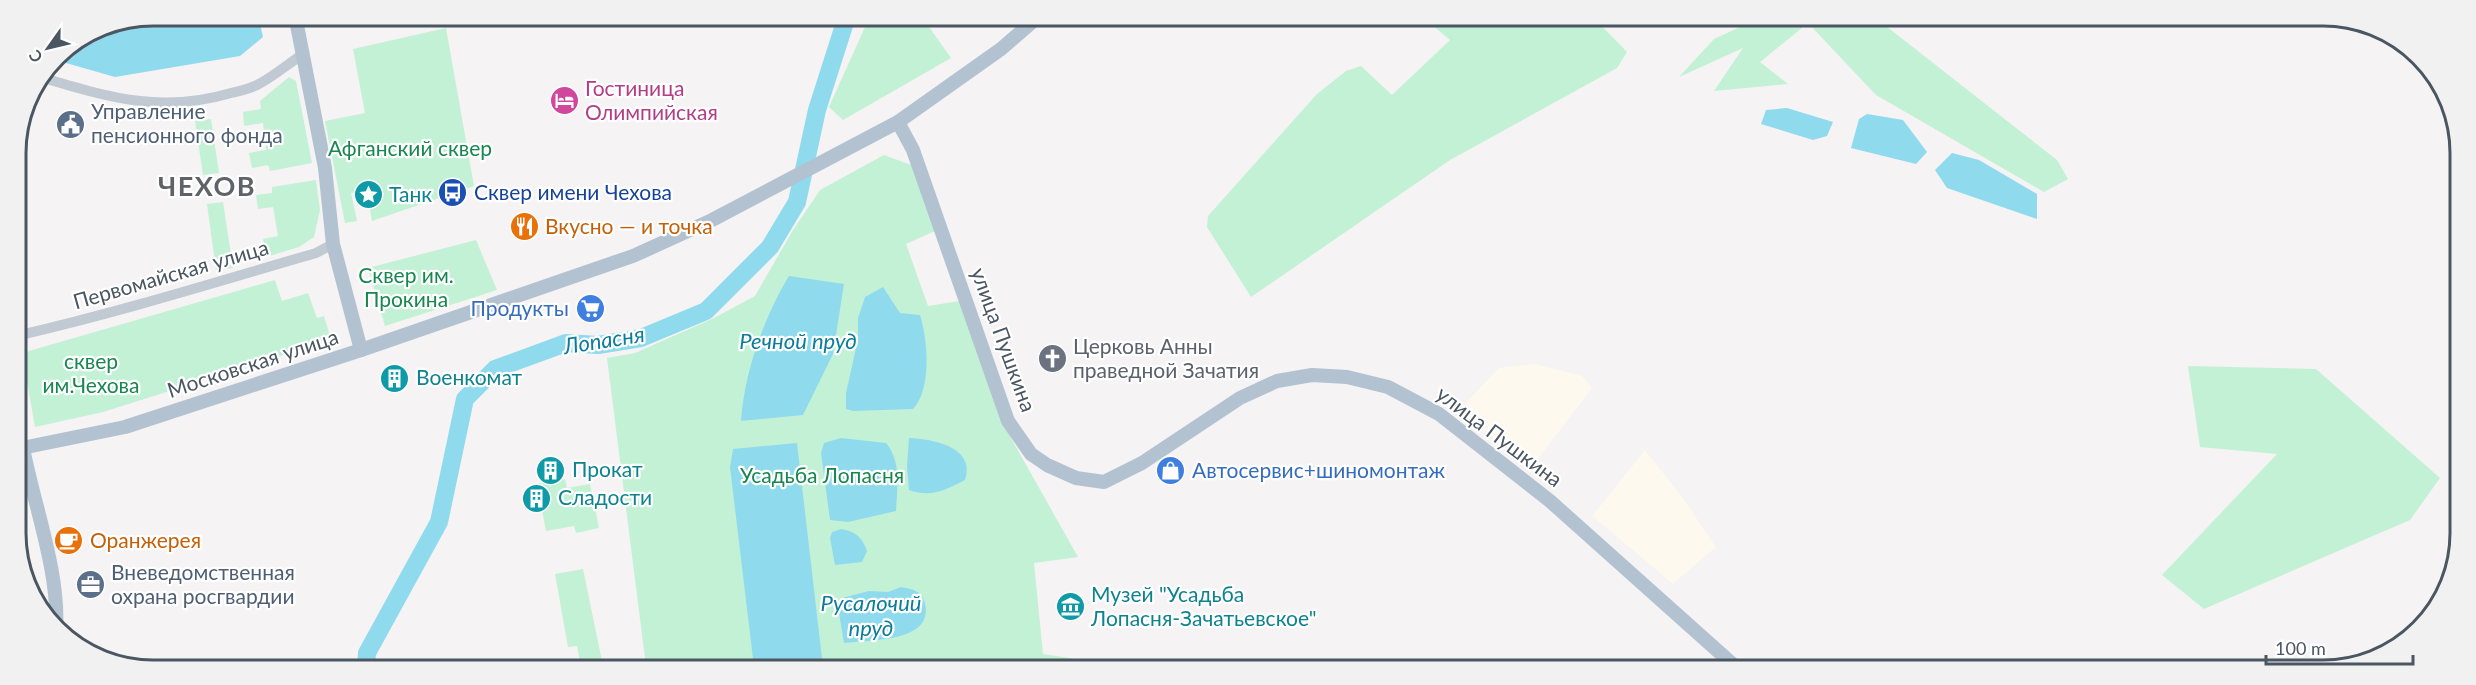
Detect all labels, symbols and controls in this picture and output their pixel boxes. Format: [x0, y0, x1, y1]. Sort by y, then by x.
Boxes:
north arrow [18, 18, 78, 78]
text: С [24, 47, 46, 66]
place label: Гостиница Олимпийская [585, 75, 718, 124]
hotel icon: Гостиница Олимпийская [548, 85, 580, 117]
place label: Управление пенсионного фонда [91, 98, 283, 147]
public building icon: Управление пенсионного фонда [54, 108, 86, 140]
park label: Афганский сквер [328, 135, 492, 160]
district label: ЧЕХОВ [158, 169, 256, 202]
bus stop icon: Сквер имени Чехова [437, 177, 469, 209]
place icon: Танк [352, 179, 384, 211]
place label: Сквер имени Чехова [474, 179, 672, 204]
place label: Танк [389, 181, 432, 206]
restaurant icon: Вкусно — и точка [508, 211, 540, 243]
place label: Вкусно — и точка [545, 213, 713, 238]
street label: Первомайская улица [70, 234, 271, 313]
park label: Сквер им. Прокина [358, 262, 454, 311]
street label: улица Пушкина [967, 264, 1042, 415]
supermarket icon: Продукты [574, 293, 606, 325]
place label: Продукты [470, 295, 569, 320]
water label: Лопасня [561, 320, 646, 359]
street label: Московская улица [164, 323, 341, 402]
water label: Речной пруд [739, 327, 857, 354]
place label: Церковь Анны праведной Зачатия [1073, 333, 1259, 382]
church icon: Церковь Анны праведной Зачатия [1036, 343, 1068, 375]
park label: сквер им.Чехова [43, 348, 139, 397]
building icon: Военкомат [379, 362, 411, 394]
place label: Военкомат [416, 364, 523, 389]
street label: улица Пушкина [1432, 380, 1568, 491]
building icon: Прокат [535, 454, 567, 486]
shop icon: Автосервис+шиномонтаж [1155, 455, 1187, 487]
place label: Прокат [572, 456, 643, 481]
place label: Автосервис+шиномонтаж [1192, 457, 1445, 482]
park label: Усадьба Лопасня [740, 462, 904, 487]
building icon: Сладости [521, 482, 553, 514]
place label: Сладости [558, 484, 652, 509]
cafe icon: Оранжерея [53, 525, 85, 557]
place label: Оранжерея [90, 527, 201, 552]
place label: Вневедомственная охрана росгвардии [111, 559, 295, 608]
office icon: Вневедомственная охрана росгвардии [74, 569, 106, 601]
place label: Музей "Усадьба Лопасня-Зачатьевское" [1090, 581, 1317, 630]
water label: Русалочий пруд [821, 589, 921, 641]
museum icon: Музей "Усадьба Лопасня-Зачатьевское" [1054, 591, 1086, 623]
scale bar [2266, 628, 2413, 666]
text: 100 m [2275, 637, 2326, 659]

